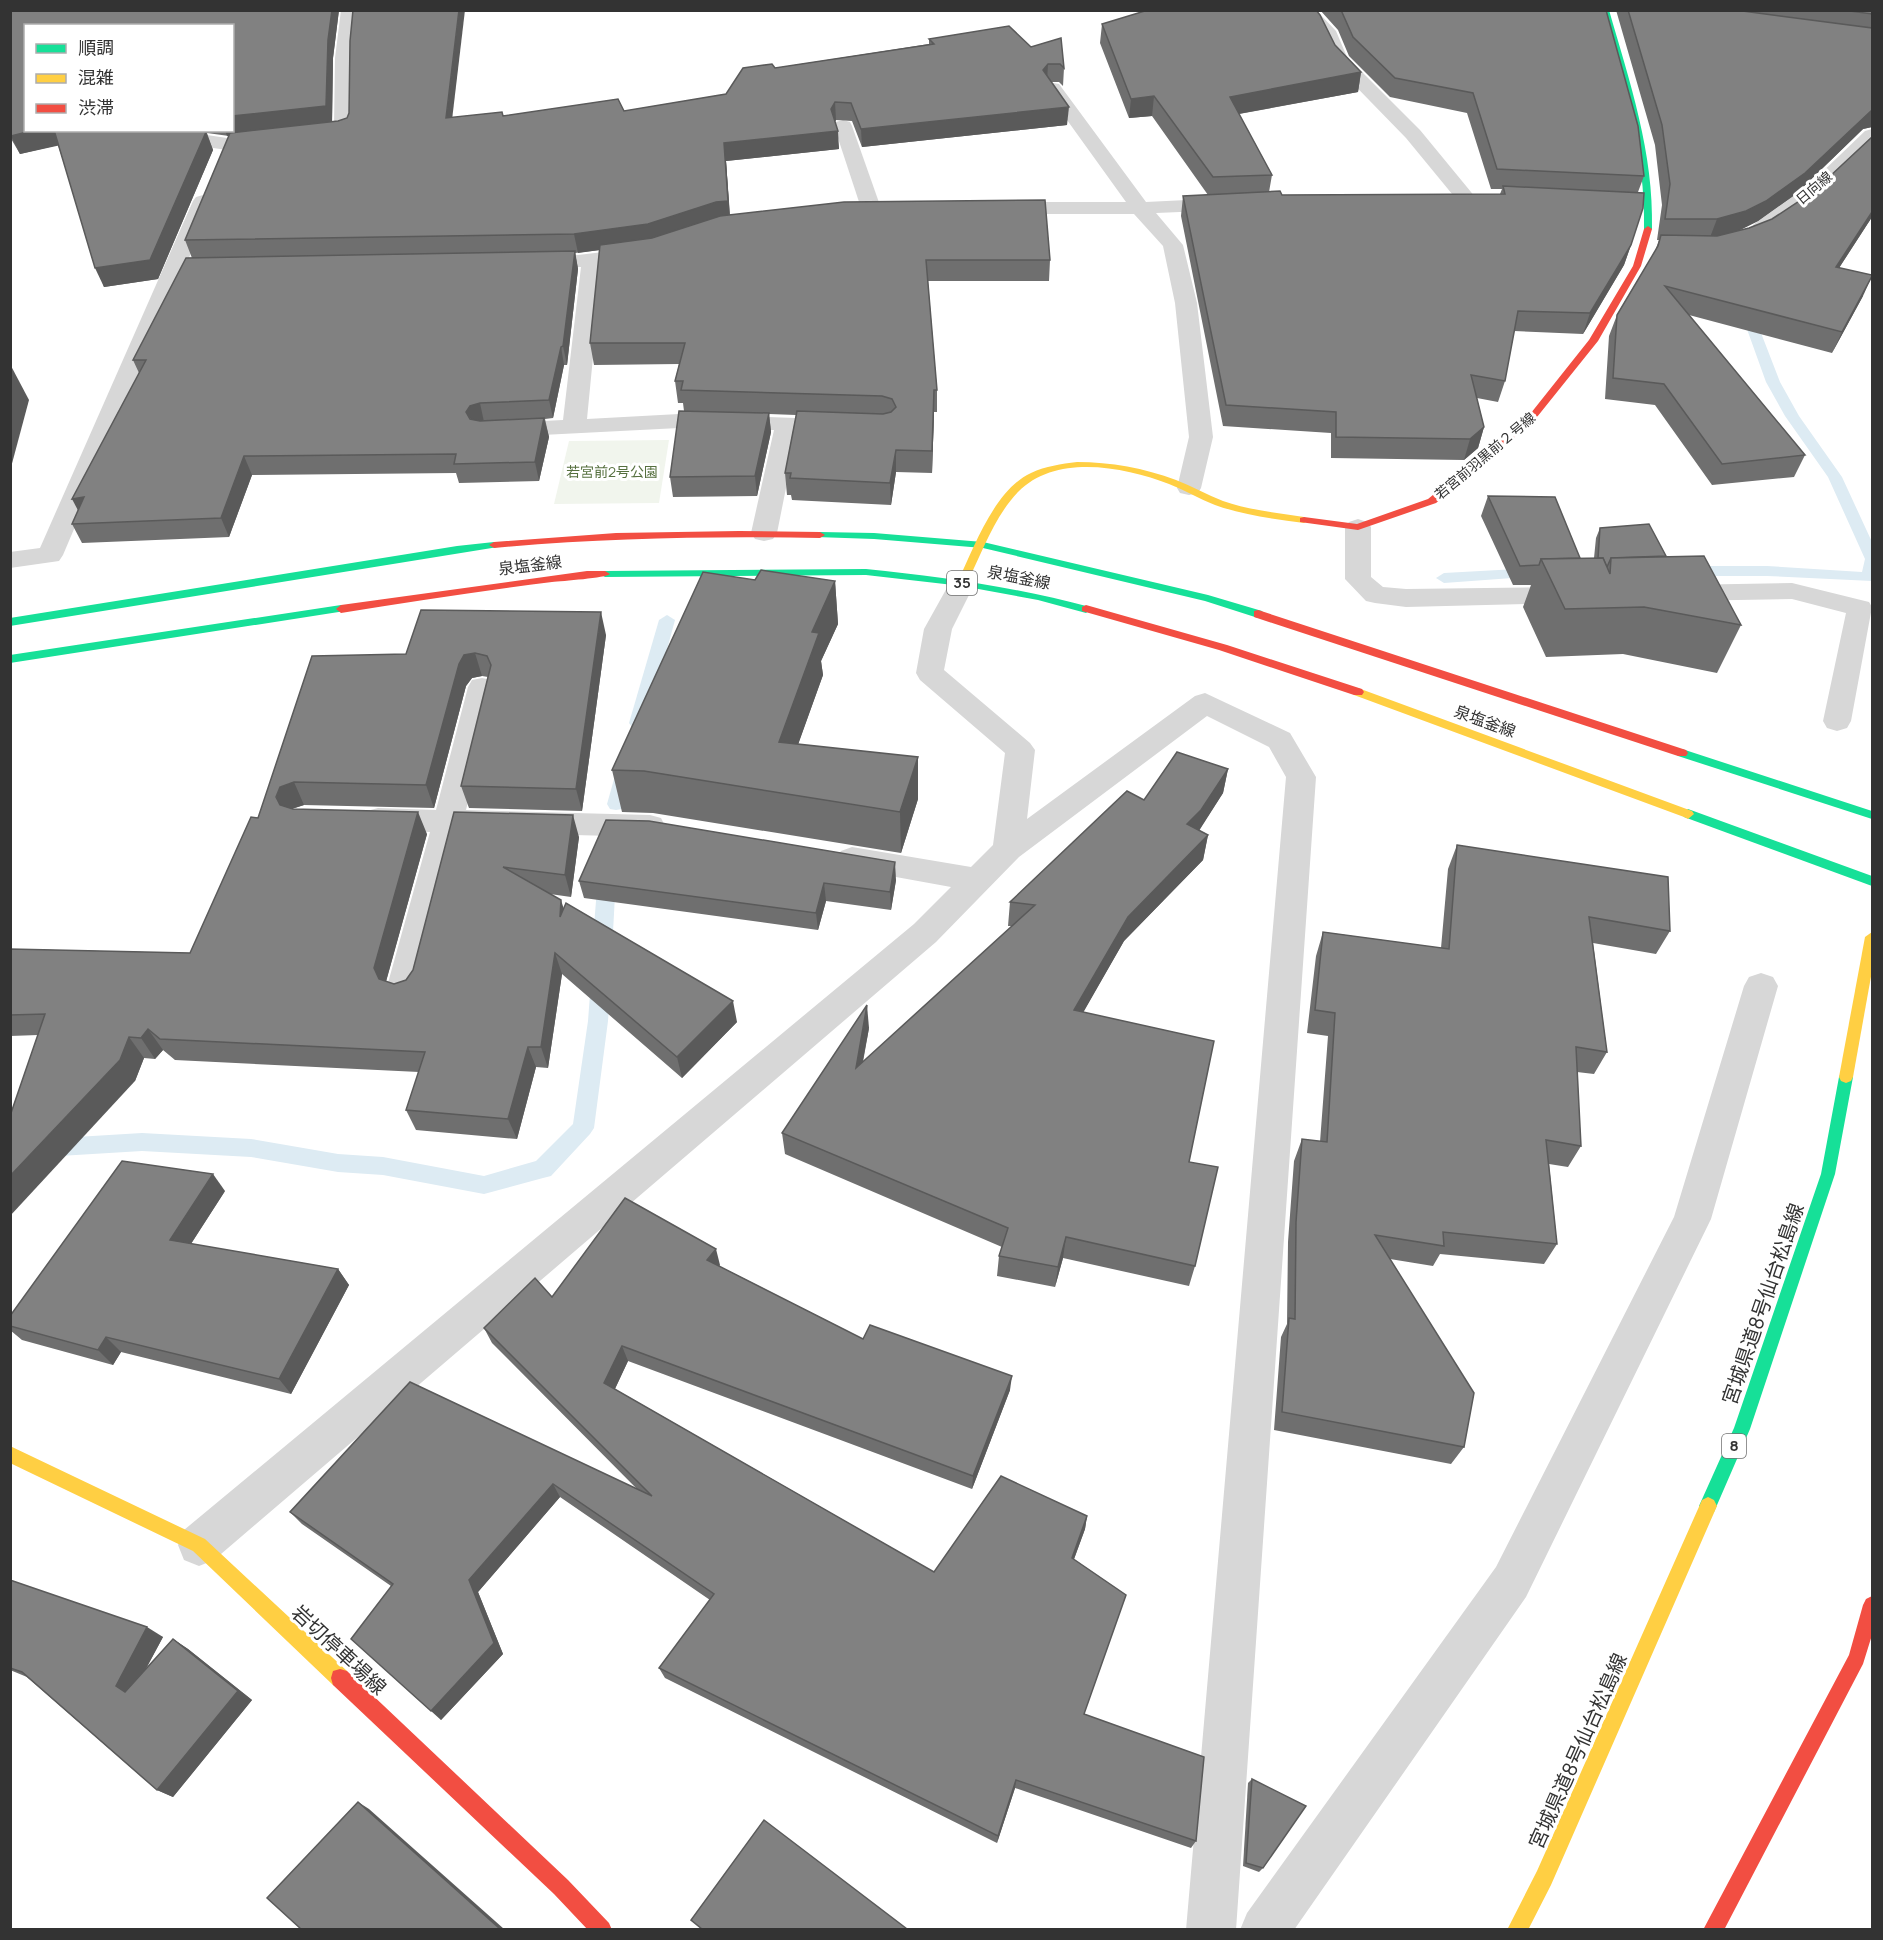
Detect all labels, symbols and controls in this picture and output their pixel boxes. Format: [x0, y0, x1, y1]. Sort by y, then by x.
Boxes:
legend [24, 24, 234, 132]
text: 順調 [78, 35, 114, 59]
text: 混雑 [78, 65, 114, 89]
text: 渋滞 [78, 95, 114, 119]
street label: 日向線 [1791, 167, 1836, 208]
street label: 若宮前羽黒前２号線 [1430, 408, 1539, 503]
park label: 若宮前2号公園 [566, 462, 658, 481]
street label: 泉塩釜線 [497, 550, 563, 580]
street label: 泉塩釜線 [985, 560, 1053, 594]
road number: 35 [947, 571, 977, 595]
street label: 泉塩釜線 [1451, 700, 1519, 742]
street label: 宮城県道8号仙台松島線 [1715, 1199, 1810, 1408]
road number: 8 [1722, 1434, 1746, 1458]
street label: 岩切停車場線 [286, 1599, 392, 1700]
street label: 宮城県道8号仙台松島線 [1522, 1649, 1633, 1853]

